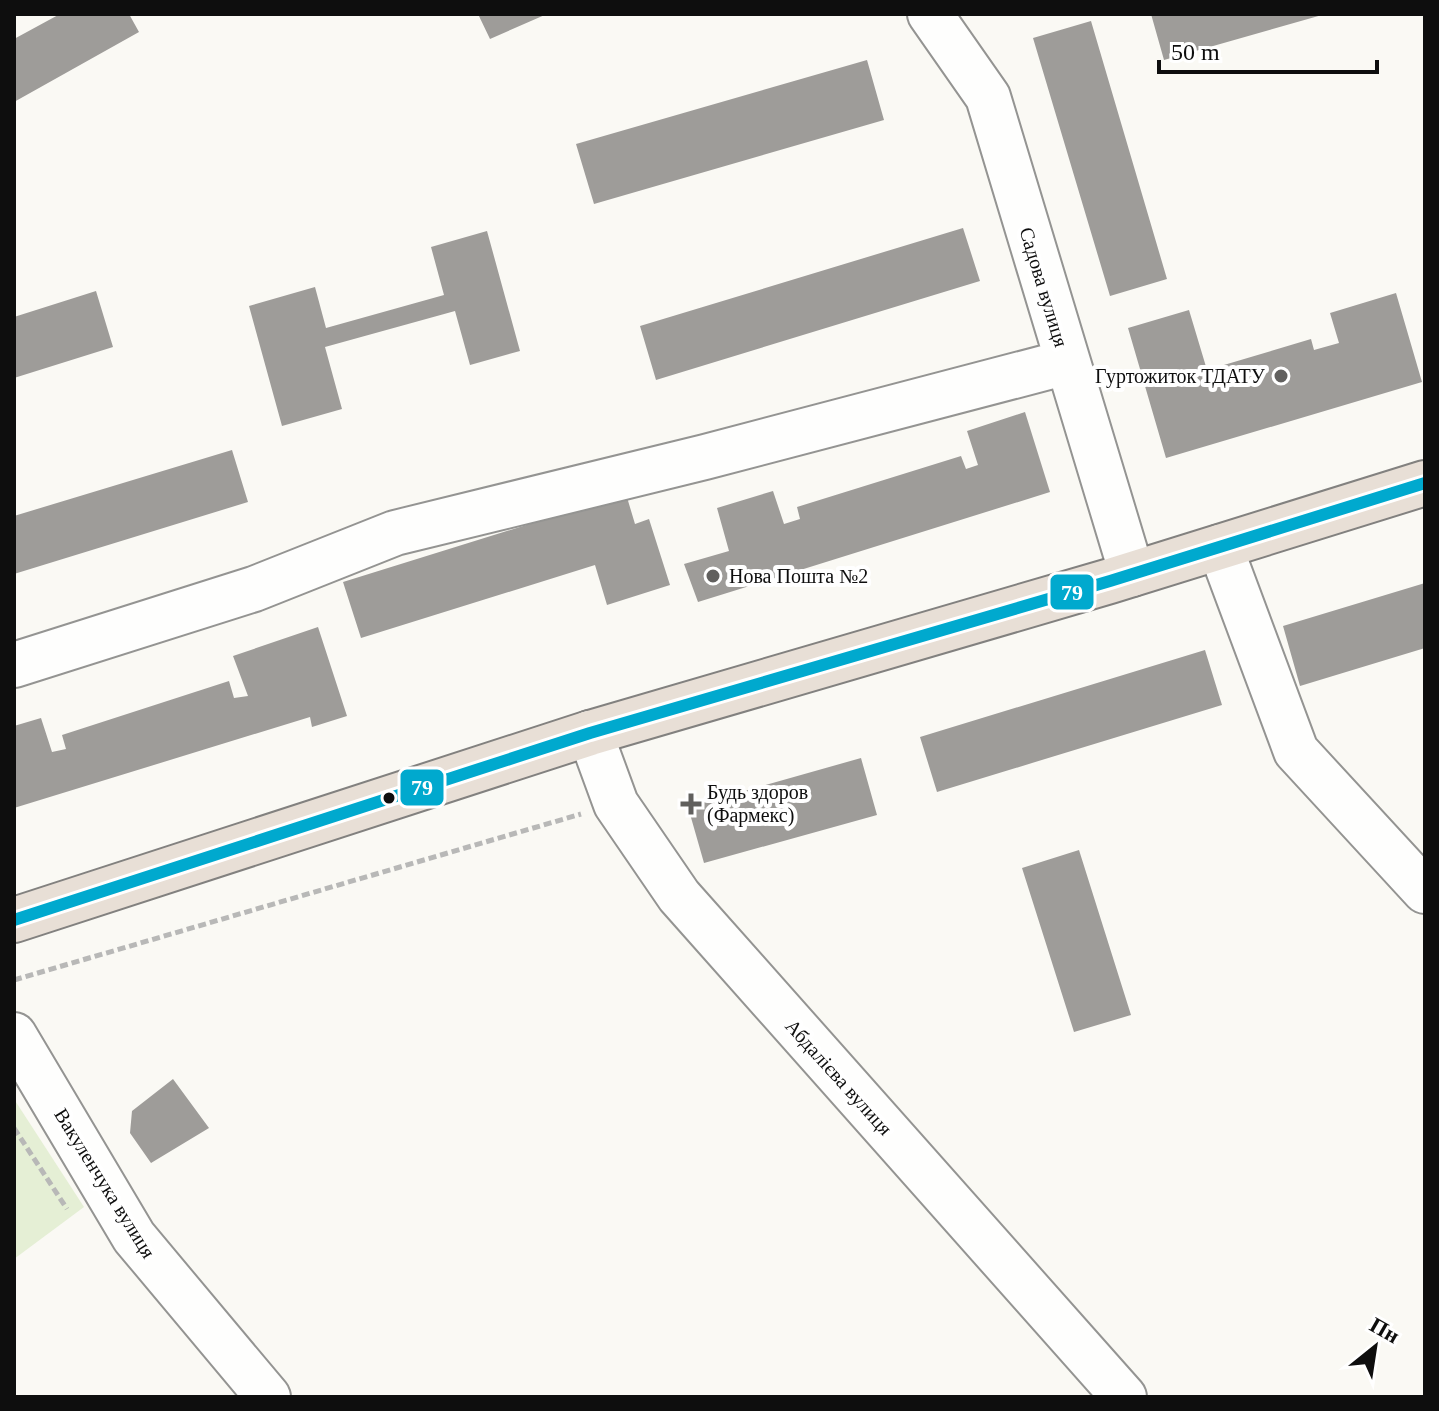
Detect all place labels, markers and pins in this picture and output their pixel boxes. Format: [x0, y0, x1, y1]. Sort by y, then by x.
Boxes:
place label: Гуртожиток ТДАТУ [1095, 365, 1266, 388]
marker: Гуртожиток ТДАТУ [1272, 367, 1290, 385]
place label: Нова Пошта №2 [729, 565, 868, 587]
marker: Нова Пошта №2 [704, 567, 722, 585]
place label: Будь здоров (Фармекс) [707, 781, 808, 827]
unlabelled marker [381, 790, 397, 806]
marker: Будь здоров (Фармекс) [682, 795, 700, 813]

